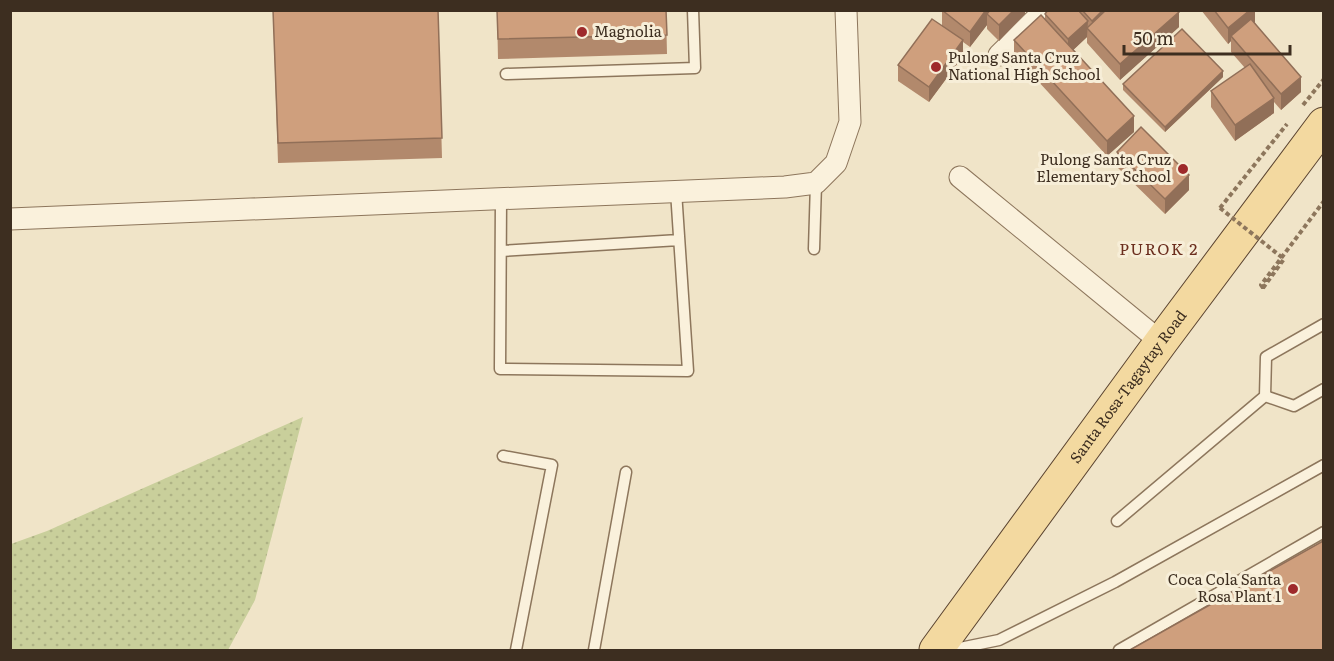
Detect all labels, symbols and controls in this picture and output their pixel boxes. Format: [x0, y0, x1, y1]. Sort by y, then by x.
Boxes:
scale bar [1124, 18, 1290, 56]
place label: Magnolia [594, 19, 663, 42]
text: 50 m [1133, 24, 1174, 51]
marker: Magnolia [575, 25, 589, 39]
place label: Pulong Santa Cruz National High School [948, 45, 1100, 85]
marker: Pulong Santa Cruz National High School [929, 60, 943, 74]
place label: Pulong Santa Cruz Elementary School [1036, 147, 1171, 187]
marker: Pulong Santa Cruz Elementary School [1176, 162, 1190, 176]
district label: PUROK 2 [1119, 236, 1199, 260]
street label: Santa Rosa-Tagaytay Road [1063, 305, 1191, 467]
place label: Coca Cola Santa Rosa Plant 1 [1168, 567, 1282, 607]
marker: Coca Cola Santa Rosa Plant 1 [1286, 582, 1300, 596]

